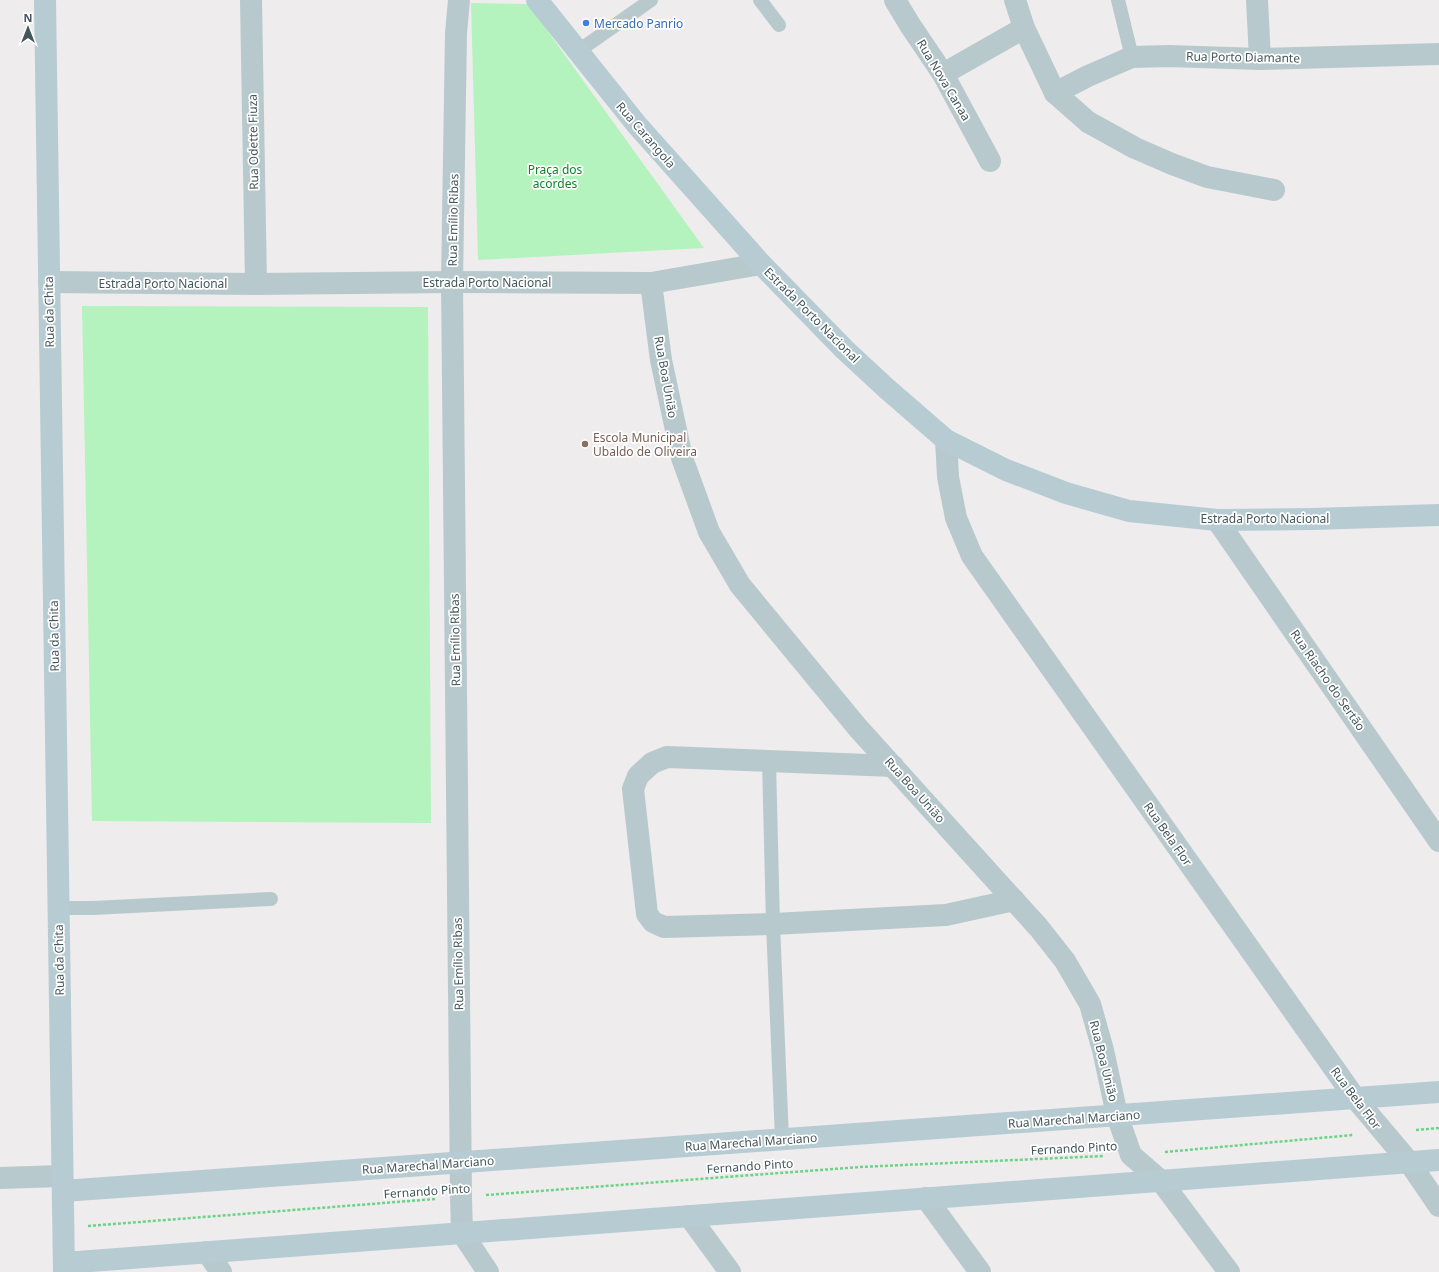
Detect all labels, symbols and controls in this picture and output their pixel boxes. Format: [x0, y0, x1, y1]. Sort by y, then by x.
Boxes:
north arrow [8, 8, 48, 48]
text: N [24, 10, 32, 25]
place label: Mercado Panrio [594, 15, 683, 32]
marker: Mercado Panrio [581, 18, 591, 28]
street label: Rua Nova Canaa [913, 36, 975, 124]
street label: Rua Porto Diamante [1186, 48, 1300, 66]
street label: Rua Odette Fiuza [244, 94, 262, 190]
street label: Rua Carangola [613, 98, 679, 172]
park label: Praça dos acordes [528, 161, 583, 192]
street label: Rua Emílio Ribas [444, 173, 462, 267]
street label: Estrada Porto Nacional [760, 263, 864, 367]
street label: Estrada Porto Nacional [423, 274, 551, 291]
street label: Estrada Porto Nacional [99, 275, 227, 292]
street label: Rua da Chita [40, 276, 58, 348]
street label: Rua Boa União [650, 335, 682, 419]
place label: Escola Municipal Ubaldo de Oliveira [593, 429, 697, 460]
marker: Escola Municipal Ubaldo de Oliveira [580, 439, 590, 449]
street label: Estrada Porto Nacional [1201, 510, 1329, 527]
street label: Rua Emílio Ribas [446, 593, 464, 687]
street label: Rua da Chita [45, 600, 63, 672]
street label: Rua Riacho do Sertão [1287, 626, 1369, 734]
street label: Rua Boa União [881, 754, 949, 826]
street label: Rua Bela Flor [1140, 799, 1196, 869]
street label: Rua Emílio Ribas [449, 917, 467, 1011]
street label: Rua da Chita [50, 924, 68, 996]
street label: Rua Boa União [1086, 1019, 1122, 1103]
street label: Rua Bela Flor [1327, 1063, 1385, 1133]
street label: Rua Marechal Marciano [1007, 1106, 1141, 1132]
street label: Rua Marechal Marciano [684, 1129, 818, 1155]
street label: Fernando Pinto [1030, 1137, 1118, 1159]
street label: Rua Marechal Marciano [361, 1152, 495, 1178]
street label: Fernando Pinto [706, 1154, 794, 1178]
street label: Fernando Pinto [383, 1179, 471, 1203]

